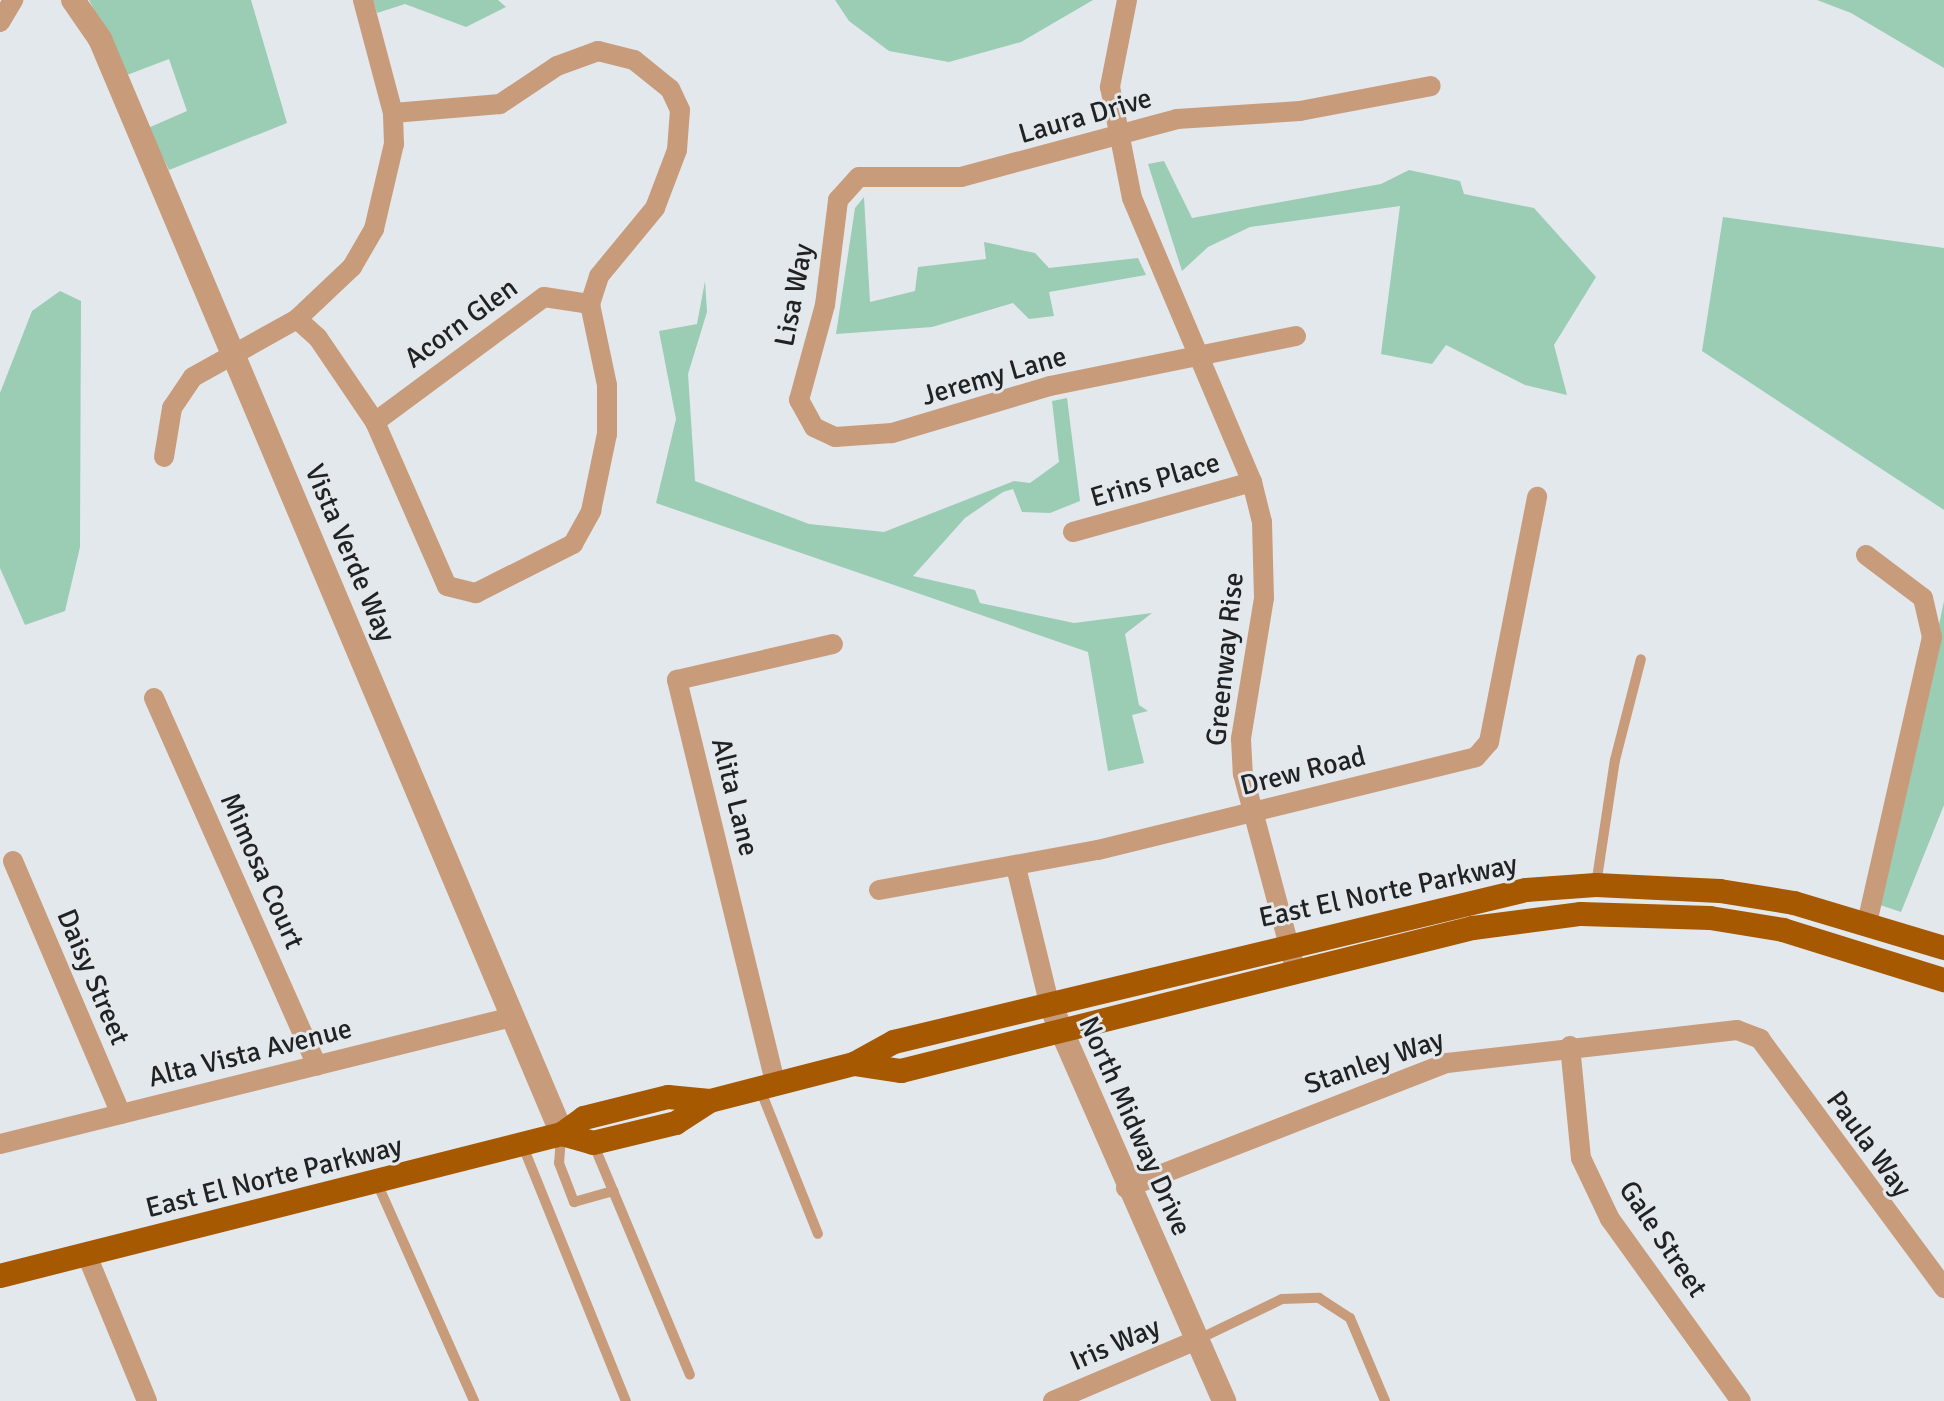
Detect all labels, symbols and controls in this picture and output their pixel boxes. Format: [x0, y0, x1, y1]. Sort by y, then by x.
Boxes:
street label: Laura Drive [1015, 81, 1155, 151]
street label: Lisa Way [768, 241, 820, 349]
street label: Acorn Glen [398, 271, 524, 375]
street label: Jeremy Lane [918, 339, 1070, 413]
street label: Erins Place [1086, 445, 1224, 515]
street label: Vista Verde Way [298, 459, 402, 647]
street label: Greenway Rise [1199, 571, 1251, 747]
street label: Alita Lane [704, 735, 766, 859]
street label: Drew Road [1237, 739, 1369, 803]
street label: Mimosa Court [213, 788, 311, 954]
street label: East El Norte Parkway [1256, 847, 1520, 935]
street label: Daisy Street [49, 904, 137, 1050]
street label: Alta Vista Avenue [145, 1011, 355, 1095]
street label: North Midway Drive [1072, 1011, 1198, 1241]
street label: Stanley Way [1300, 1022, 1448, 1102]
street label: Paula Way [1819, 1084, 1919, 1204]
street label: East El Norte Parkway [142, 1129, 406, 1225]
street label: Gale Street [1612, 1174, 1714, 1304]
street label: Iris Way [1065, 1310, 1165, 1378]

